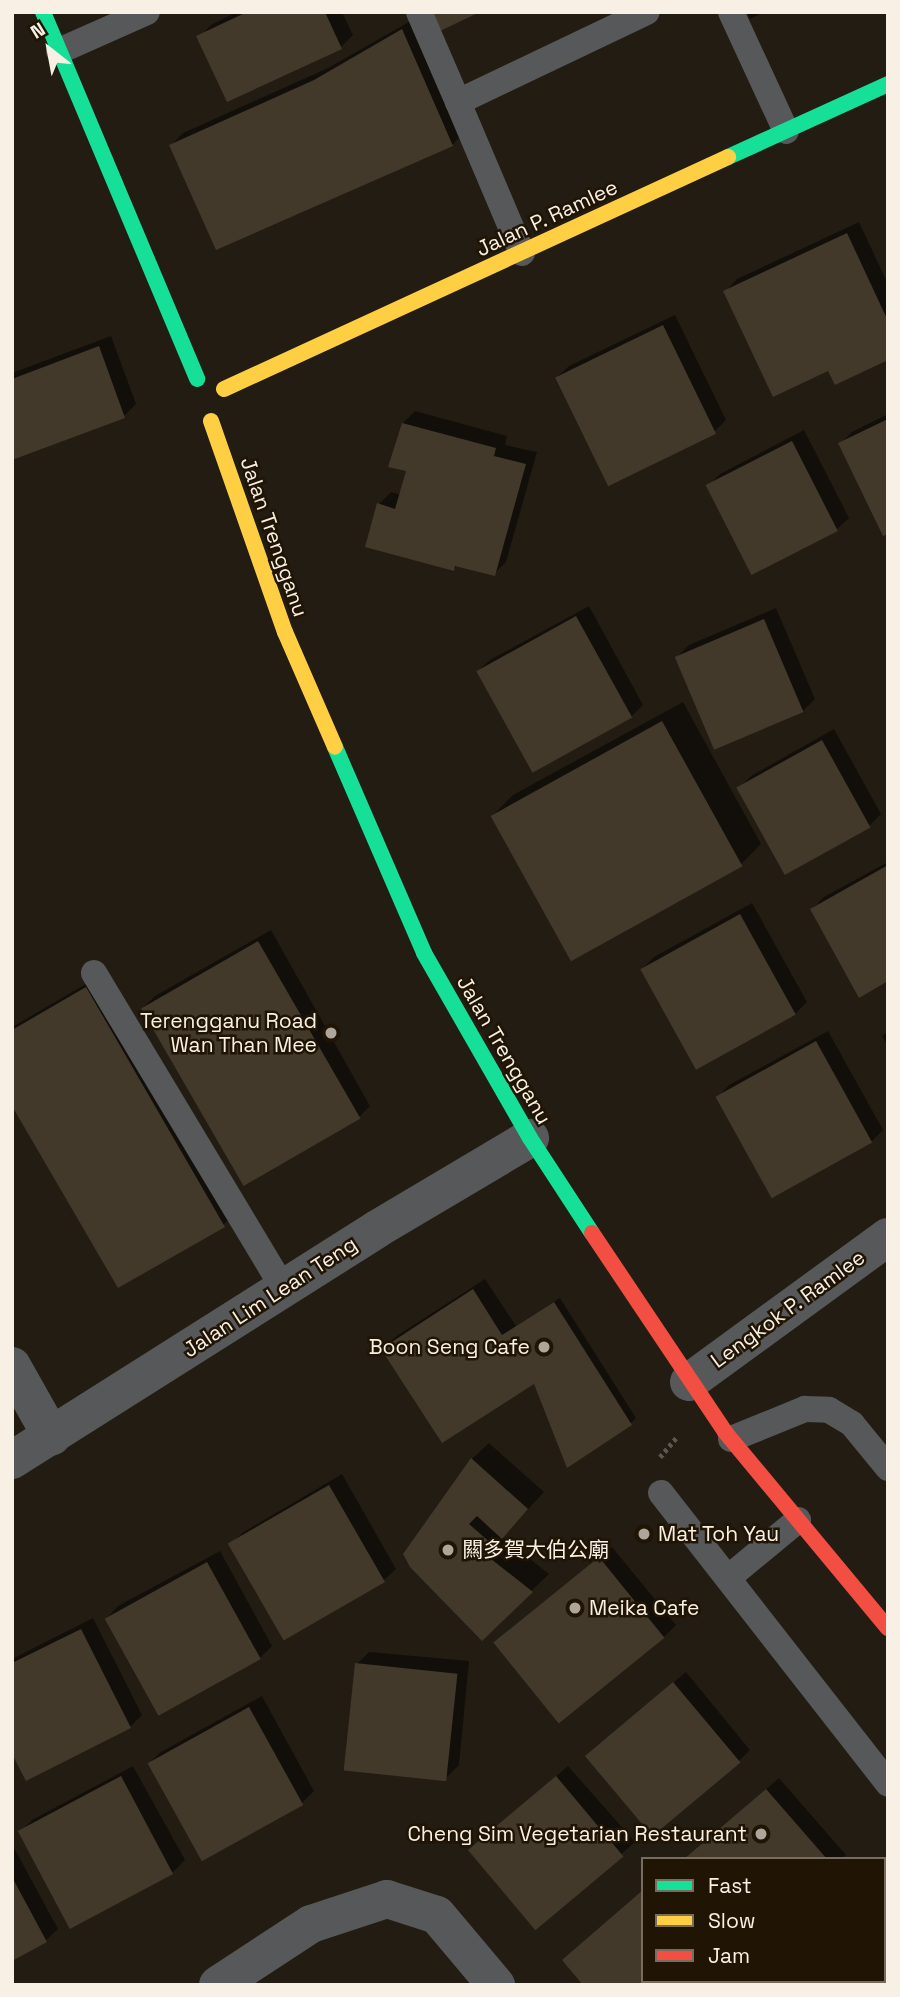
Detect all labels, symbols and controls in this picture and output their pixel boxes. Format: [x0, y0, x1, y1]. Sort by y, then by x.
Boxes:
north arrow [14, 14, 84, 84]
text: N [26, 17, 50, 45]
street label: Jalan P. Ramlee [472, 174, 622, 262]
street label: Jalan Trengganu [235, 454, 313, 620]
street label: Jalan Trengganu [451, 971, 557, 1129]
place label: Terengganu Road Wan Than Mee [140, 1008, 317, 1058]
marker: Terengganu Road Wan Than Mee [323, 1025, 339, 1041]
street label: Jalan Lim Lean Teng [178, 1231, 362, 1363]
street label: Lengkok P. Ramlee [706, 1244, 870, 1374]
place label: Boon Seng Cafe [369, 1334, 530, 1360]
marker: Boon Seng Cafe [536, 1339, 552, 1355]
place label: Mat Toh Yau [658, 1521, 780, 1547]
marker: Mat Toh Yau [636, 1526, 652, 1542]
place label: 闗多賀大伯公廟 [462, 1537, 609, 1563]
marker: 闗多賀大伯公廟 [440, 1542, 456, 1558]
place label: Meika Cafe [589, 1595, 699, 1621]
marker: Meika Cafe [567, 1600, 583, 1616]
place label: Cheng Sim Vegetarian Restaurant [407, 1821, 747, 1847]
marker: Cheng Sim Vegetarian Restaurant [753, 1826, 769, 1842]
legend [641, 1857, 886, 1983]
text: Fast [708, 1872, 752, 1899]
text: Slow [708, 1907, 756, 1934]
text: Jam [708, 1942, 750, 1969]

